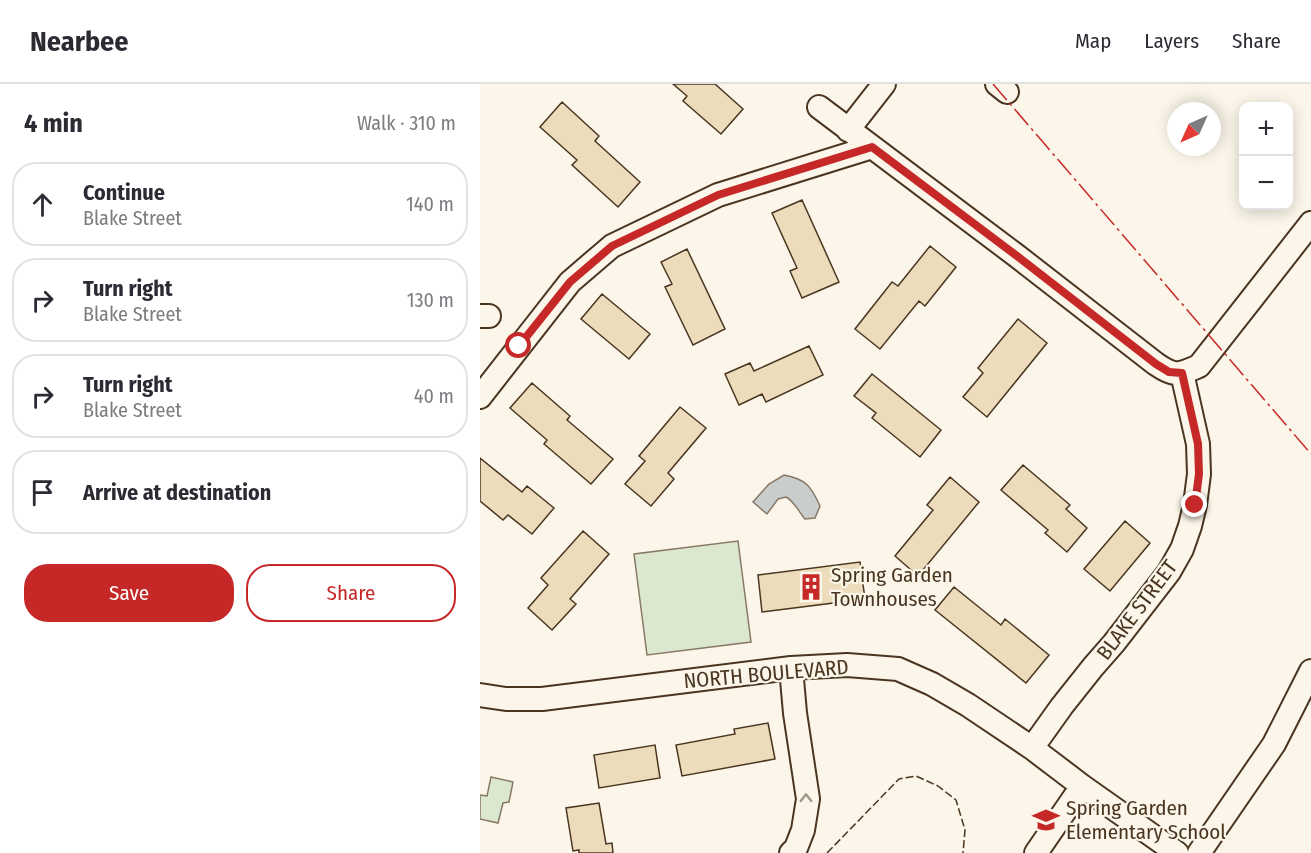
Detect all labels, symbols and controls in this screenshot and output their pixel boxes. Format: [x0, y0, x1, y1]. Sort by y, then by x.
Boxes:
text: Nearbee [30, 25, 129, 58]
text: Map [1075, 28, 1111, 54]
text: Layers [1144, 28, 1199, 54]
text: Share [1232, 28, 1281, 54]
north arrow [1167, 102, 1221, 156]
map controls [1239, 102, 1293, 210]
button: + [1239, 102, 1293, 156]
text: 4 min [24, 108, 83, 139]
text: Walk · 310 m [357, 111, 456, 135]
button: − [1239, 156, 1293, 210]
text: Continue [83, 179, 165, 206]
icon: ahead [26, 188, 59, 221]
text: 140 m [406, 192, 454, 216]
text: Blake Street [83, 206, 182, 230]
text: Turn right [83, 275, 172, 302]
icon: right [26, 284, 59, 317]
text: 130 m [407, 288, 454, 312]
text: Blake Street [83, 302, 182, 326]
route start [505, 332, 531, 358]
text: Turn right [83, 371, 172, 398]
icon: right [26, 380, 59, 413]
text: 40 m [414, 384, 454, 408]
text: Blake Street [83, 398, 182, 422]
icon: arrive [26, 476, 59, 509]
text: Arrive at destination [83, 479, 271, 506]
route end [1181, 491, 1207, 517]
street label: BLAKE STREET [1091, 555, 1183, 665]
place label: Spring Garden Townhouses [831, 562, 953, 612]
button: Save [24, 564, 234, 622]
button: Share [246, 564, 456, 622]
building icon: Spring Garden Townhouses [796, 572, 826, 602]
street label: NORTH BOULEVARD [682, 654, 850, 694]
one-way arrow [800, 794, 812, 803]
place label: Spring Garden Elementary School [1066, 795, 1226, 845]
school or university icon: Spring Garden Elementary School [1031, 805, 1061, 835]

